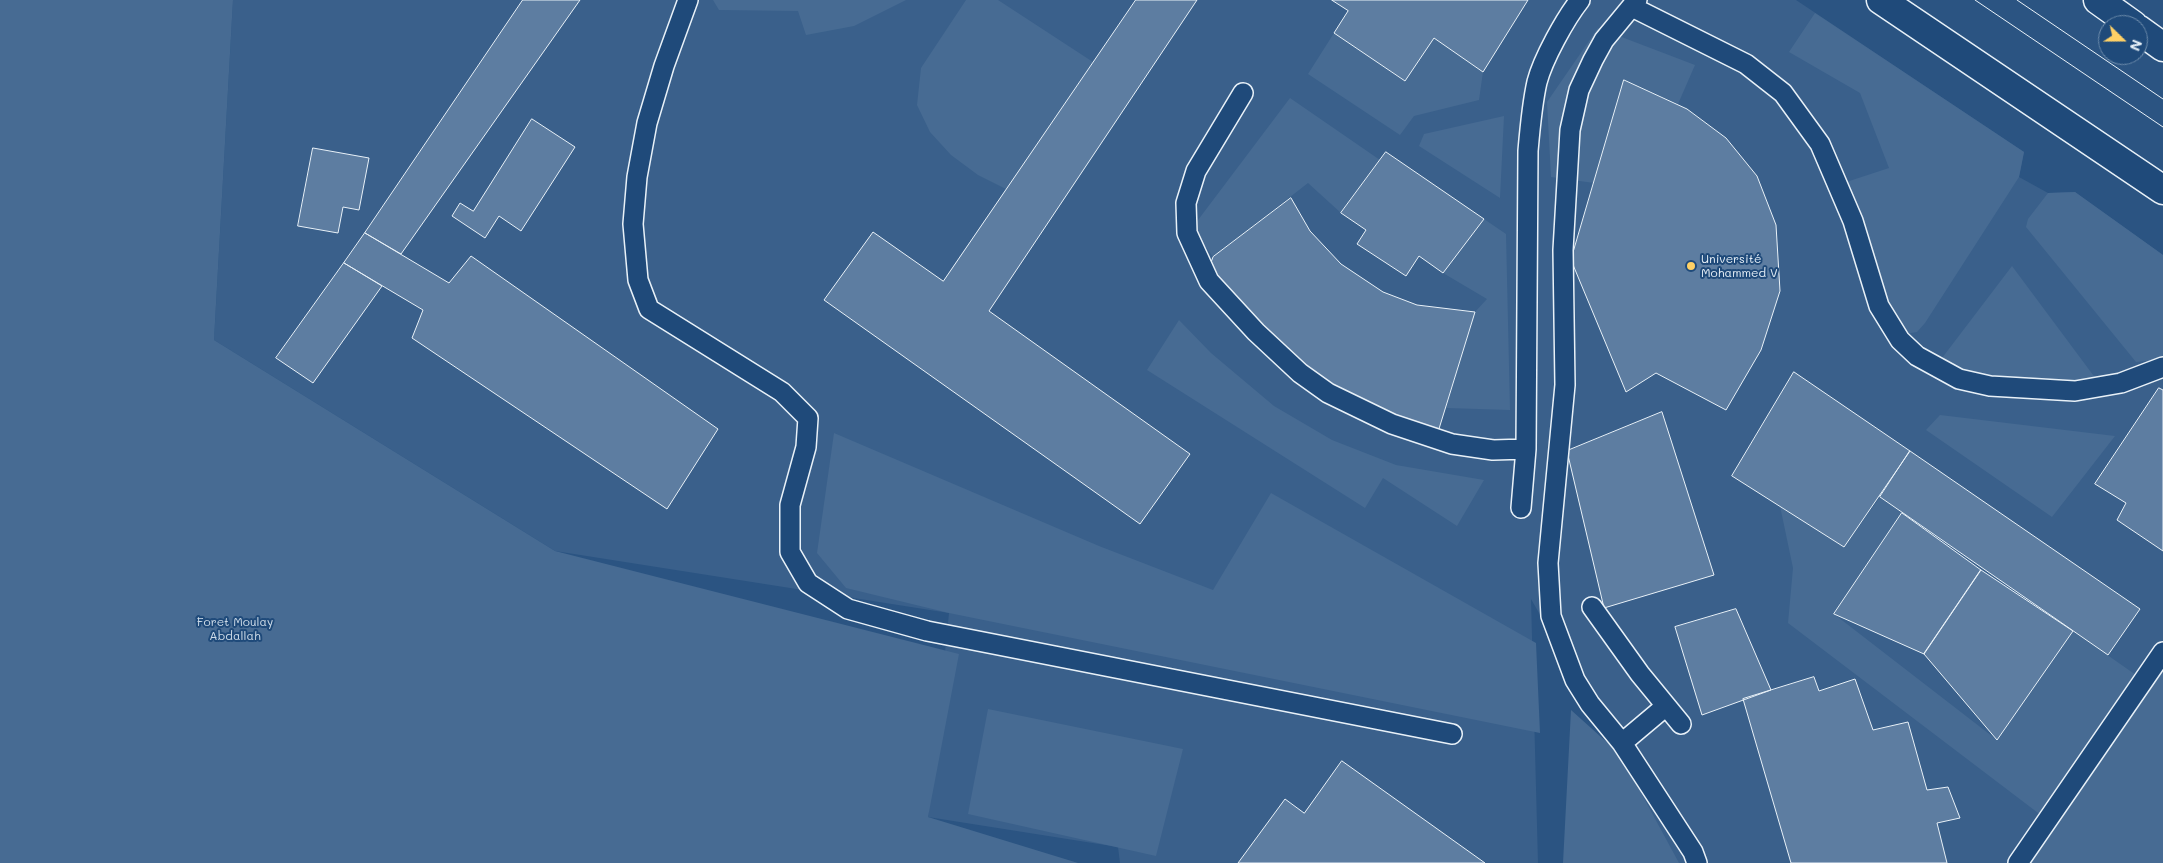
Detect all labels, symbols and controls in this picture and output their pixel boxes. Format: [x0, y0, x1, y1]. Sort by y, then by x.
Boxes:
north arrow [2098, 15, 2148, 65]
text: N [2126, 37, 2147, 54]
place label: Université Mohammed V [1701, 252, 1778, 280]
marker: Université Mohammed V [1685, 260, 1697, 272]
park label: Foret Moulay Abdallah [197, 615, 273, 643]

